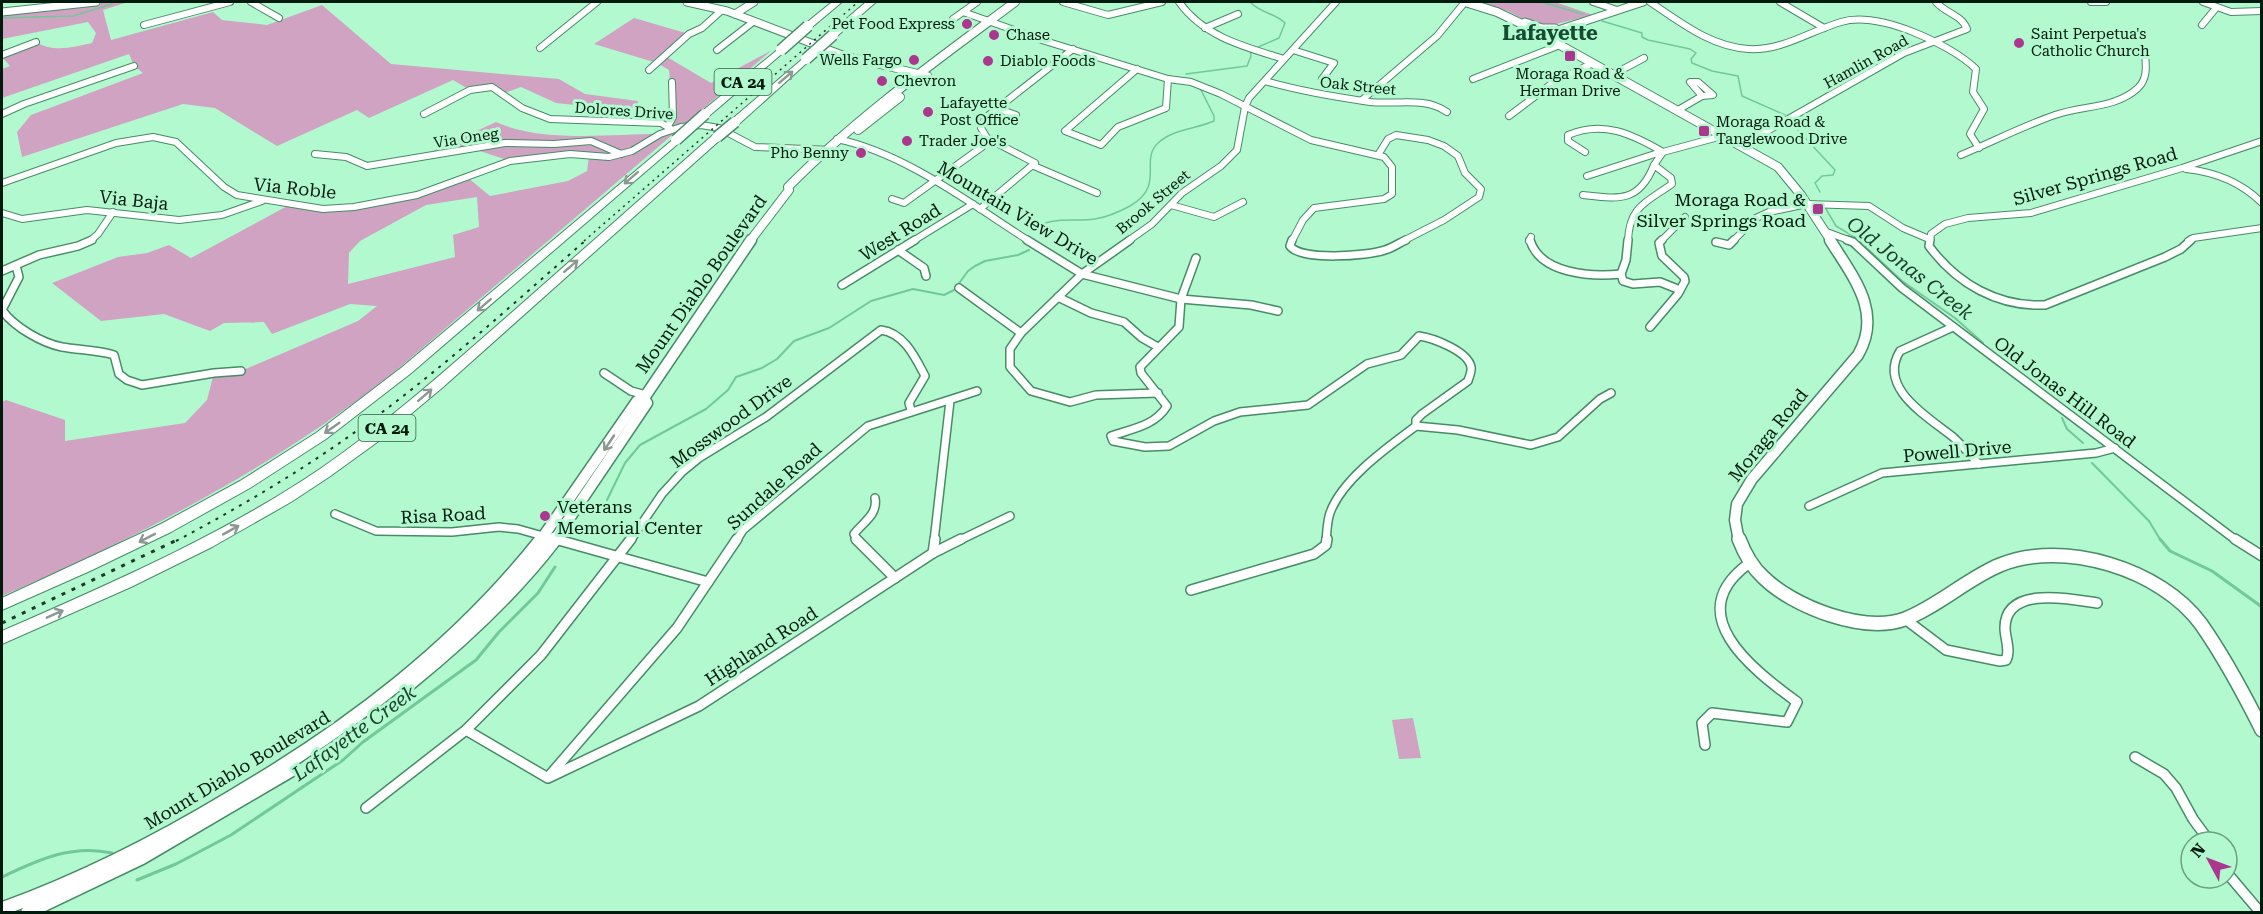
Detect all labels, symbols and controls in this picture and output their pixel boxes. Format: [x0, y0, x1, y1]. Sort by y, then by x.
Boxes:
place label: Pet Food Express [831, 15, 955, 33]
marker: Pet Food Express [960, 17, 974, 31]
district label: Lafayette [1502, 21, 1598, 45]
place label: Saint Perpetua's Catholic Church [2031, 25, 2150, 60]
place label: Chase [1006, 26, 1050, 44]
marker: Chase [987, 28, 1001, 42]
street label: Hamlin Road [1821, 31, 1912, 93]
marker: Saint Perpetua's Catholic Church [2012, 36, 2026, 50]
marker: Moraga Road & Herman Drive [1563, 49, 1577, 63]
place label: Wells Fargo [819, 51, 902, 69]
place label: Diablo Foods [1000, 52, 1095, 70]
marker: Wells Fargo [907, 53, 921, 67]
marker: Diablo Foods [981, 54, 995, 68]
place label: Moraga Road & Herman Drive [1515, 65, 1625, 100]
road number: CA 24 [714, 69, 771, 95]
one-way arrow [778, 70, 793, 84]
place label: Chevron [894, 72, 956, 90]
street label: Oak Street [1319, 73, 1397, 99]
marker: Chevron [875, 74, 889, 88]
place label: Lafayette Post Office [940, 94, 1019, 129]
street label: Dolores Drive [574, 99, 674, 123]
marker: Lafayette Post Office [921, 105, 935, 119]
place label: Moraga Road & Tanglewood Drive [1716, 113, 1847, 148]
street label: Via Oneg [432, 124, 500, 152]
marker: Moraga Road & Tanglewood Drive [1697, 124, 1711, 138]
place label: Trader Joe's [919, 132, 1006, 150]
marker: Trader Joe's [900, 134, 914, 148]
street label: Silver Springs Road [2011, 142, 2180, 209]
place label: Pho Benny [770, 144, 849, 162]
marker: Pho Benny [854, 146, 868, 160]
street label: Mountain View Drive [934, 157, 1102, 269]
street label: Brook Street [1112, 166, 1194, 238]
one-way arrow [624, 171, 639, 185]
street label: Via Roble [253, 173, 337, 203]
street label: Via Baja [98, 186, 170, 214]
place label: Moraga Road & Silver Springs Road [1636, 189, 1806, 231]
street label: Mount Diablo Boulevard [631, 191, 771, 377]
street label: West Road [856, 199, 945, 265]
marker: Moraga Road & Silver Springs Road [1811, 202, 1825, 216]
water label: Old Jonas Creek [1842, 211, 1978, 325]
one-way arrow [563, 259, 578, 273]
one-way arrow [477, 298, 492, 312]
street label: Old Jonas Hill Road [1990, 332, 2140, 452]
street label: Mosswood Drive [666, 370, 796, 472]
street label: Moraga Road [1724, 384, 1812, 486]
one-way arrow [417, 388, 432, 402]
road number: CA 24 [358, 415, 416, 441]
one-way arrow [325, 422, 341, 434]
one-way arrow [603, 434, 615, 451]
street label: Powell Drive [1902, 436, 2012, 466]
street label: Sundale Road [723, 438, 826, 534]
place label: Veterans Memorial Center [557, 496, 703, 538]
street label: Risa Road [400, 502, 487, 528]
marker: Veterans Memorial Center [538, 509, 552, 523]
one-way arrow [222, 524, 239, 536]
one-way arrow [138, 533, 156, 544]
street label: Highland Road [701, 602, 821, 690]
one-way arrow [46, 608, 64, 620]
water label: Lafayette Creek [287, 680, 421, 786]
street label: Mount Diablo Boulevard [140, 706, 334, 834]
north arrow [2179, 830, 2239, 890]
text: N [2187, 840, 2209, 861]

